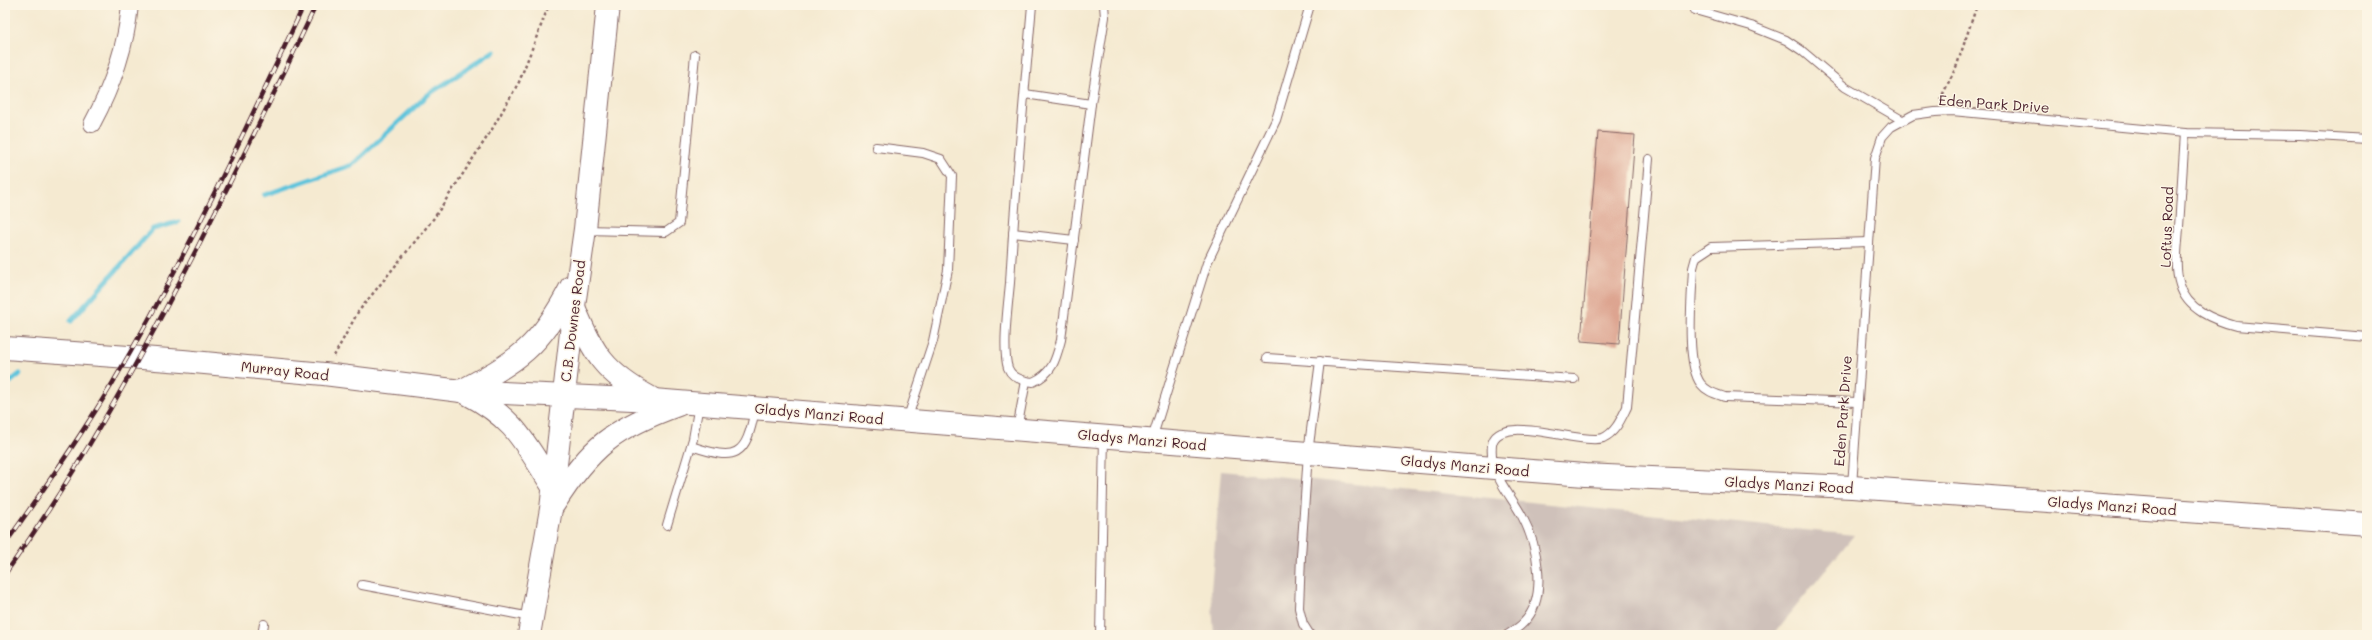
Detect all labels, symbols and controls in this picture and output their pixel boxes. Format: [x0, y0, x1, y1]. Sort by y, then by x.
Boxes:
street label: Eden Park Drive [1938, 90, 2050, 117]
street label: Loftus Road [2156, 186, 2177, 268]
street label: C.B. Downes Road [556, 259, 589, 383]
street label: Eden Park Drive [1829, 355, 1856, 467]
street label: Murray Road [240, 356, 330, 385]
street label: Gladys Manzi Road [754, 398, 884, 429]
street label: Gladys Manzi Road [1077, 424, 1207, 455]
street label: Gladys Manzi Road [1400, 450, 1530, 481]
street label: Gladys Manzi Road [1724, 472, 1854, 497]
street label: Gladys Manzi Road [2047, 492, 2177, 519]

